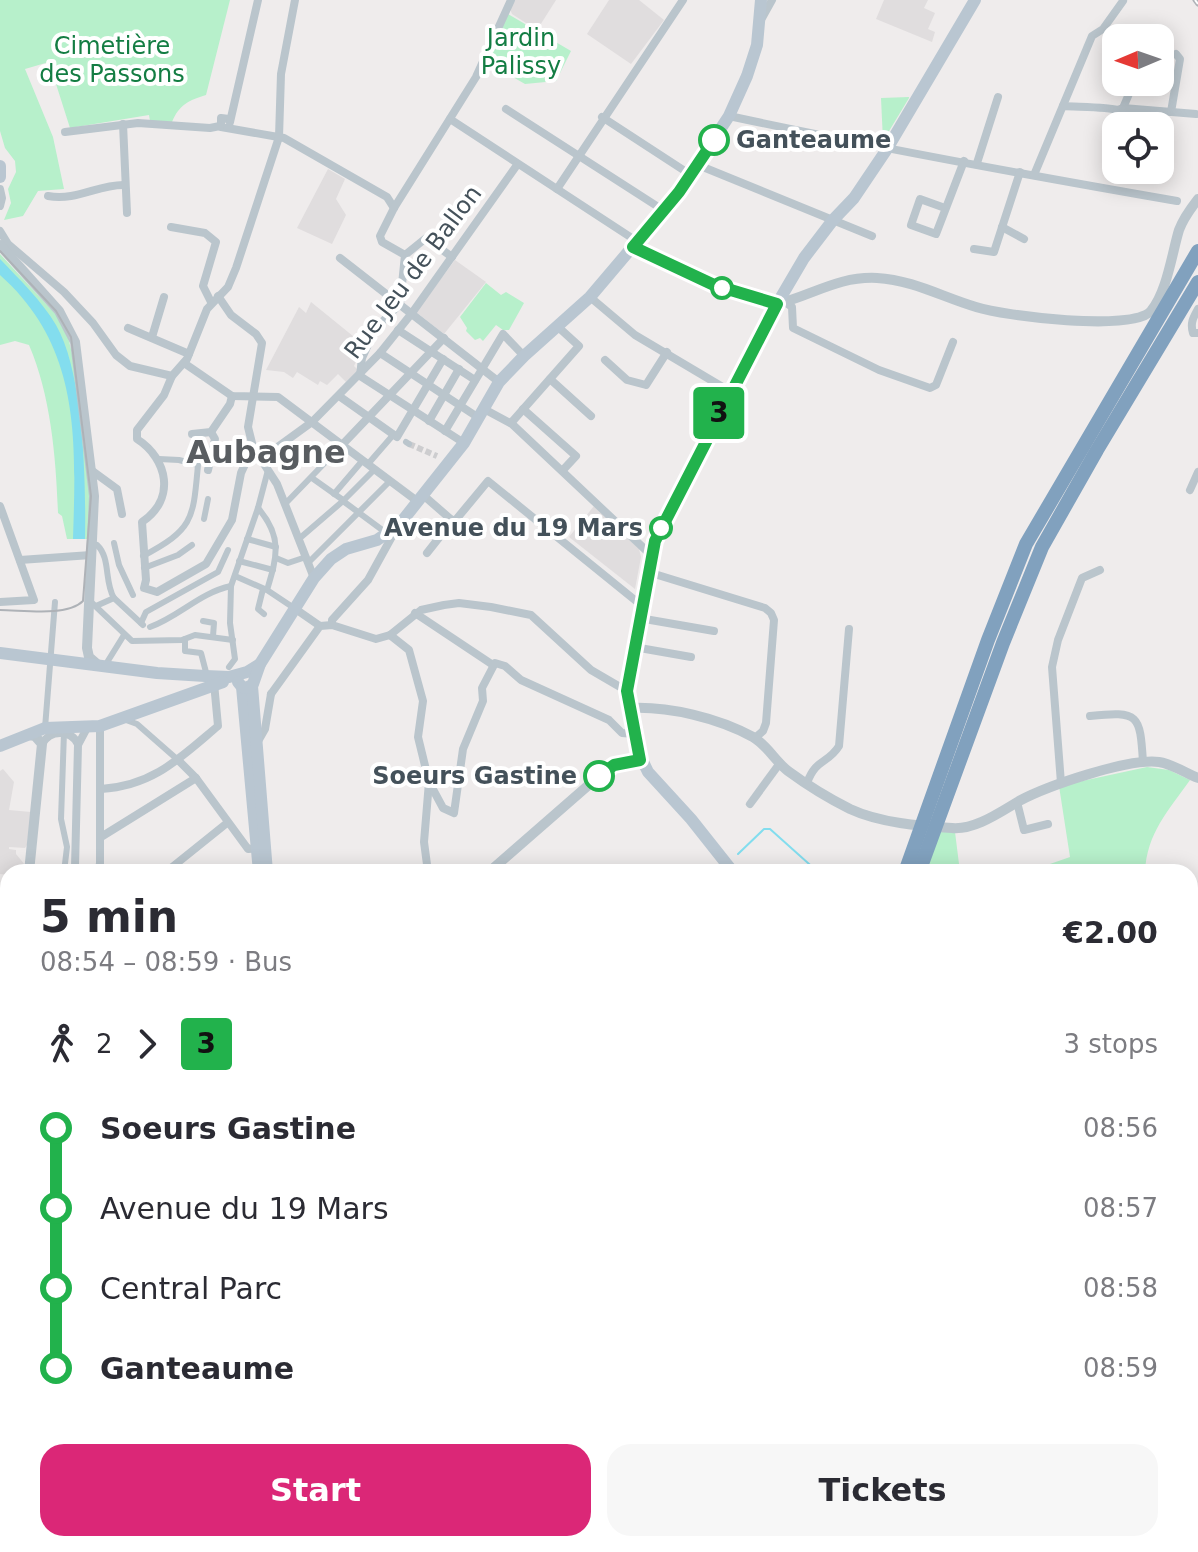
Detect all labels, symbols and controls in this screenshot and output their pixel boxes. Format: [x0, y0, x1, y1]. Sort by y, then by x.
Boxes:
park label: Jardin Palissy [481, 24, 561, 80]
north arrow [1102, 24, 1174, 96]
map controls [1102, 24, 1174, 184]
park label: Cimetière des Passons [39, 32, 185, 88]
button: locate [1102, 112, 1174, 184]
marker: Ganteaume [699, 125, 729, 155]
place label: Ganteaume [736, 126, 891, 154]
street label: Rue Jeu de Ballon [339, 180, 487, 364]
unlabelled marker [711, 277, 733, 299]
line badge: 3 [693, 387, 745, 439]
text: 3 [709, 396, 729, 429]
district label: Aubagne [186, 433, 346, 471]
place label: Avenue du 19 Mars [384, 514, 643, 542]
marker: Avenue du 19 Mars [650, 517, 672, 539]
marker: Soeurs Gastine [584, 761, 614, 791]
place label: Soeurs Gastine [372, 762, 577, 790]
text: 5 min [40, 891, 178, 942]
text: €2.00 [1063, 915, 1158, 950]
text: 08:54 – 08:59 · Bus [40, 947, 292, 977]
icon: walk [40, 1022, 84, 1066]
icon: forward [125, 1022, 169, 1066]
text: 3 [197, 1027, 216, 1060]
text: 2 [96, 1029, 113, 1059]
text: 3 stops [1063, 1029, 1158, 1059]
text: Soeurs Gastine [100, 1111, 356, 1146]
text: 08:56 [1083, 1113, 1158, 1143]
text: Avenue du 19 Mars [100, 1191, 389, 1226]
text: 08:57 [1083, 1193, 1158, 1223]
text: Central Parc [100, 1271, 282, 1306]
text: 08:58 [1083, 1273, 1158, 1303]
text: Ganteaume [100, 1351, 294, 1386]
text: 08:59 [1083, 1353, 1158, 1383]
button: Start [40, 1444, 591, 1536]
button: Tickets [607, 1444, 1158, 1536]

